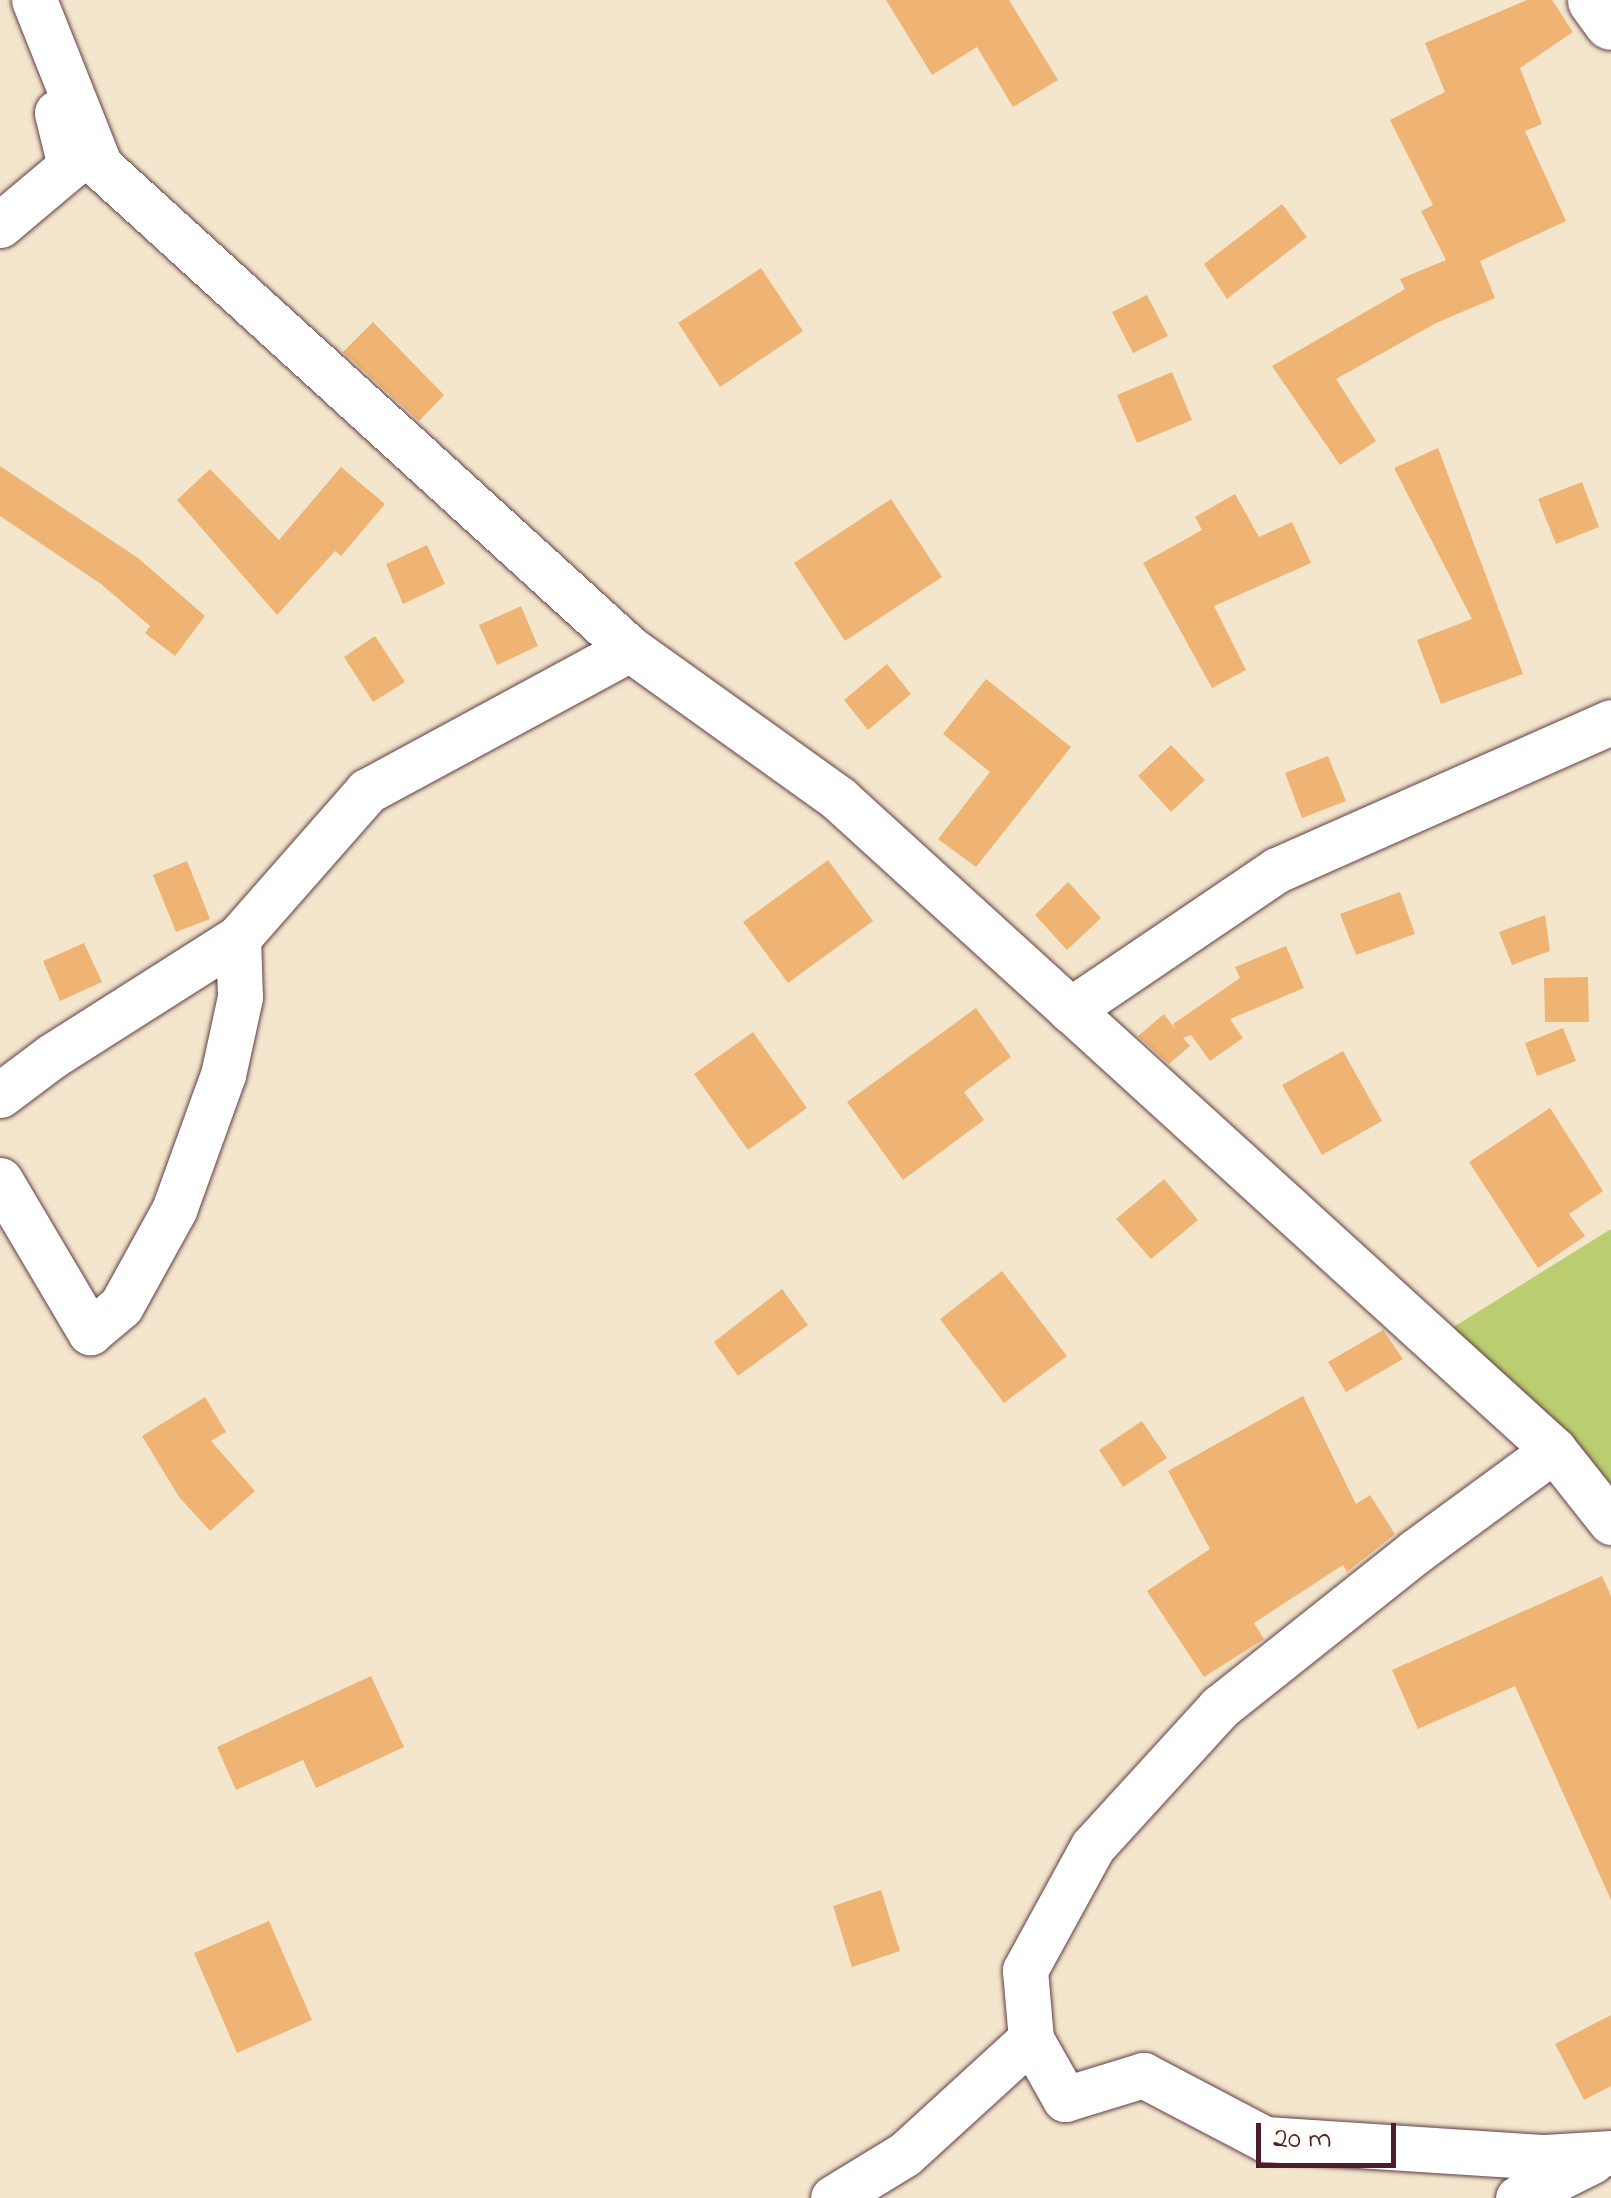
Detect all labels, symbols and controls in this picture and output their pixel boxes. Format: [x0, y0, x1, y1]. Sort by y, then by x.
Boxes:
scale bar [1261, 2103, 1401, 2165]
text: 20 m [1273, 2118, 1332, 2162]

